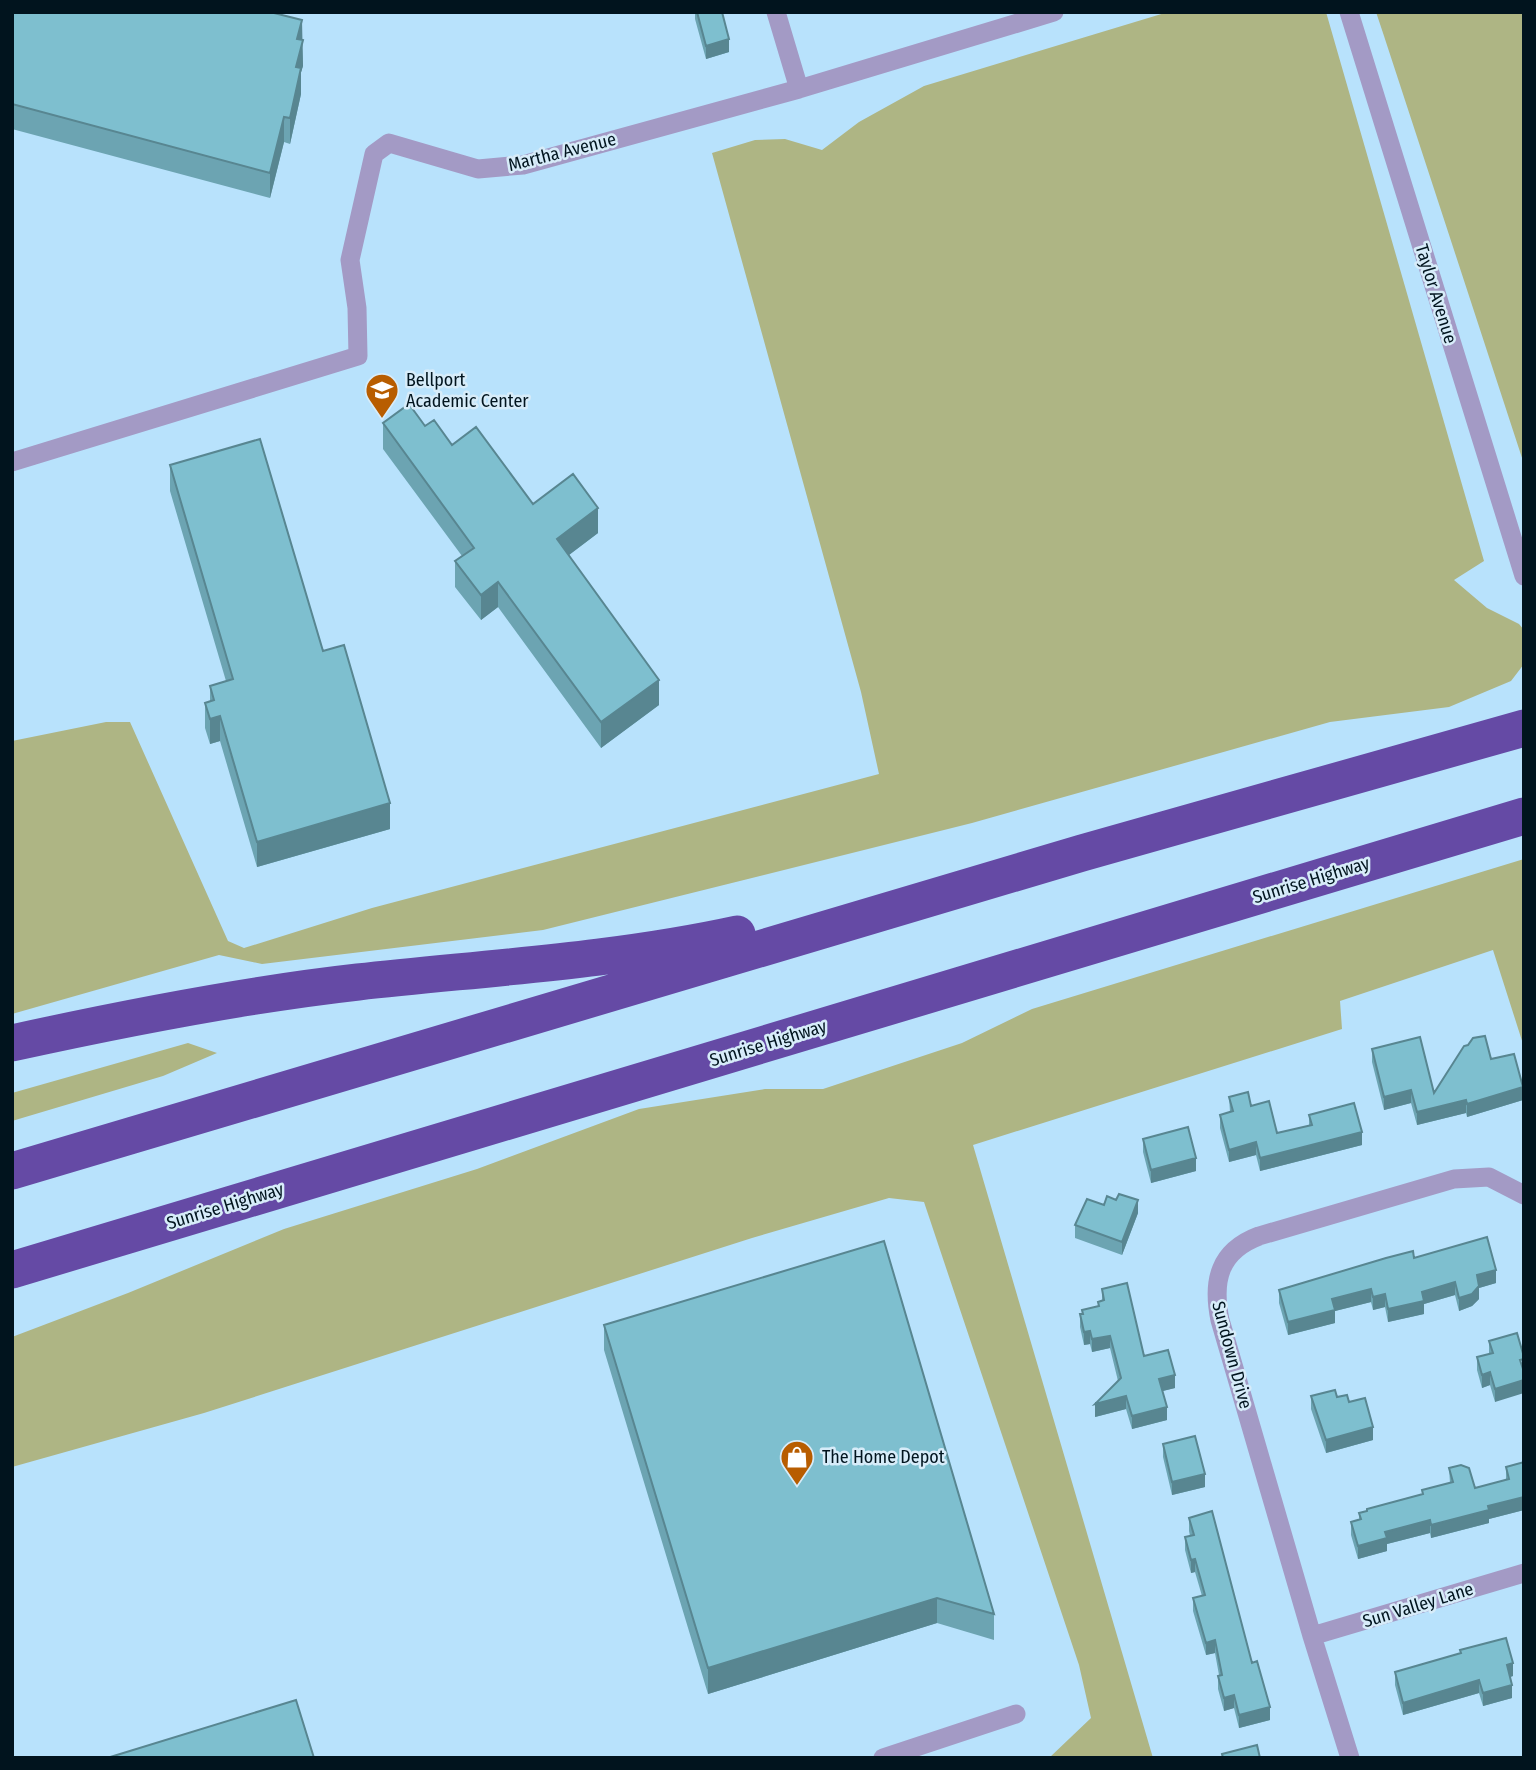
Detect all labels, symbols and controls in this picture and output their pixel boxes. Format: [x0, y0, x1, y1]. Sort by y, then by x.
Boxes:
street label: Martha Avenue [506, 128, 618, 176]
street label: Taylor Avenue [1410, 242, 1462, 346]
place label: Bellport Academic Center [406, 369, 529, 412]
school or university icon: Bellport Academic Center [363, 371, 401, 420]
street label: Sunrise Highway [1250, 852, 1372, 908]
street label: Sunrise Highway [707, 1015, 829, 1071]
street label: Sunrise Highway [164, 1178, 286, 1234]
street label: Sundown Drive [1207, 1299, 1257, 1411]
shop icon: The Home Depot [778, 1438, 816, 1487]
place label: The Home Depot [822, 1446, 945, 1468]
street label: Sun Valley Lane [1360, 1578, 1476, 1632]

